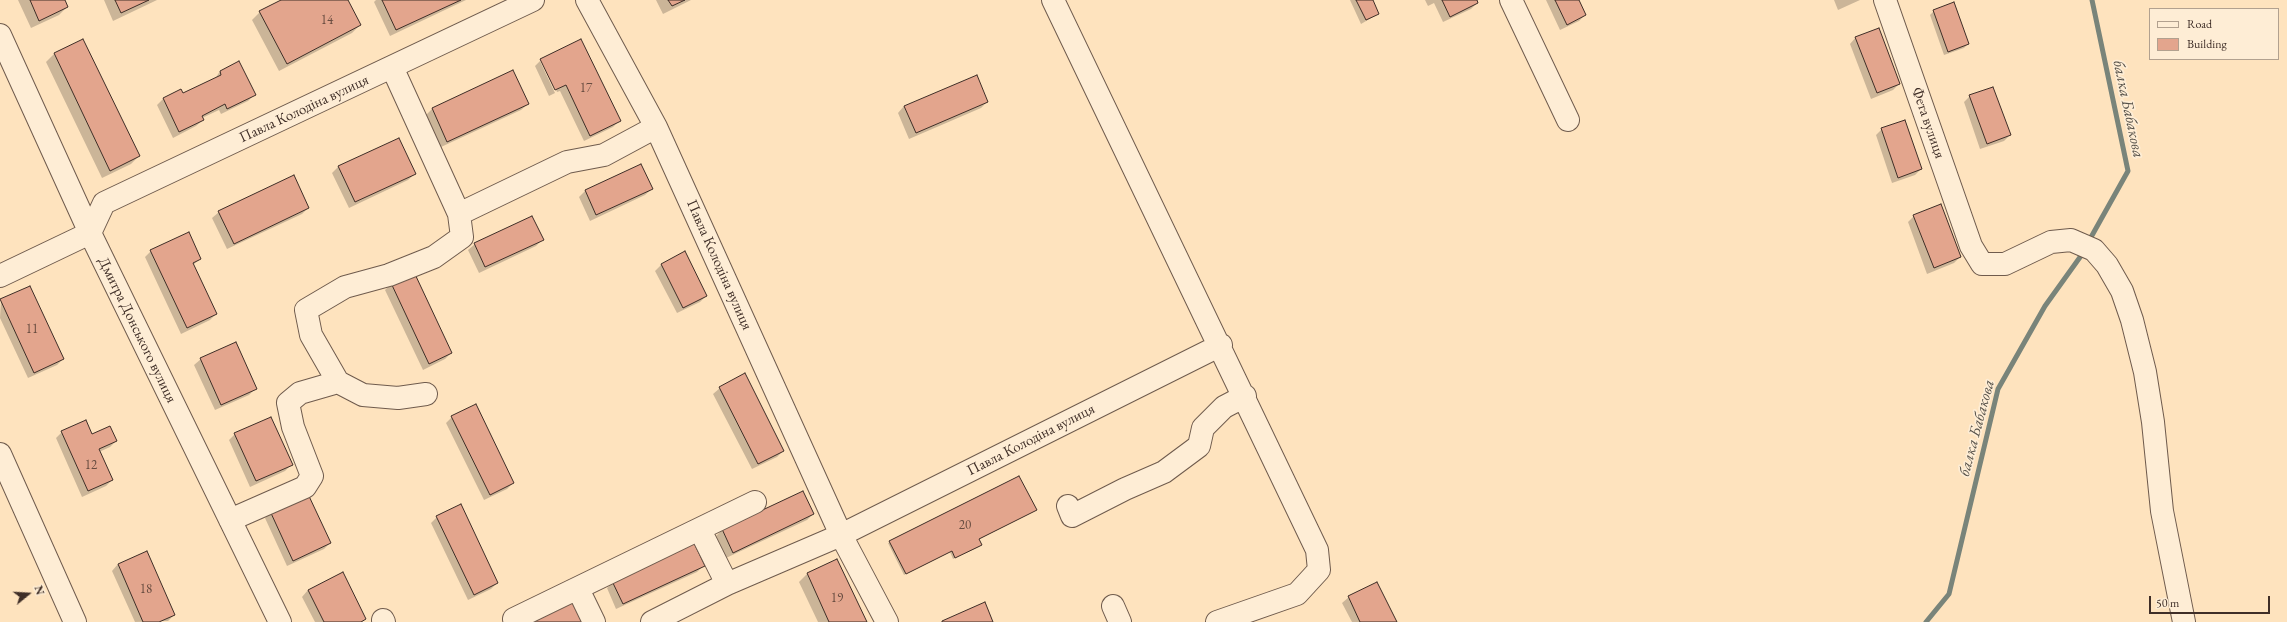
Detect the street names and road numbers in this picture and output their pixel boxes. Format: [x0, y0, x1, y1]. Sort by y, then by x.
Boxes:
street label: Павла Колодіна вулиця [236, 71, 372, 147]
street label: Фета вулиця [1907, 85, 1949, 161]
street label: Павла Колодіна вулиця [682, 197, 756, 333]
street label: Дмитра Донського вулиця [94, 254, 180, 406]
street label: Павла Колодіна вулиця [964, 400, 1098, 480]

